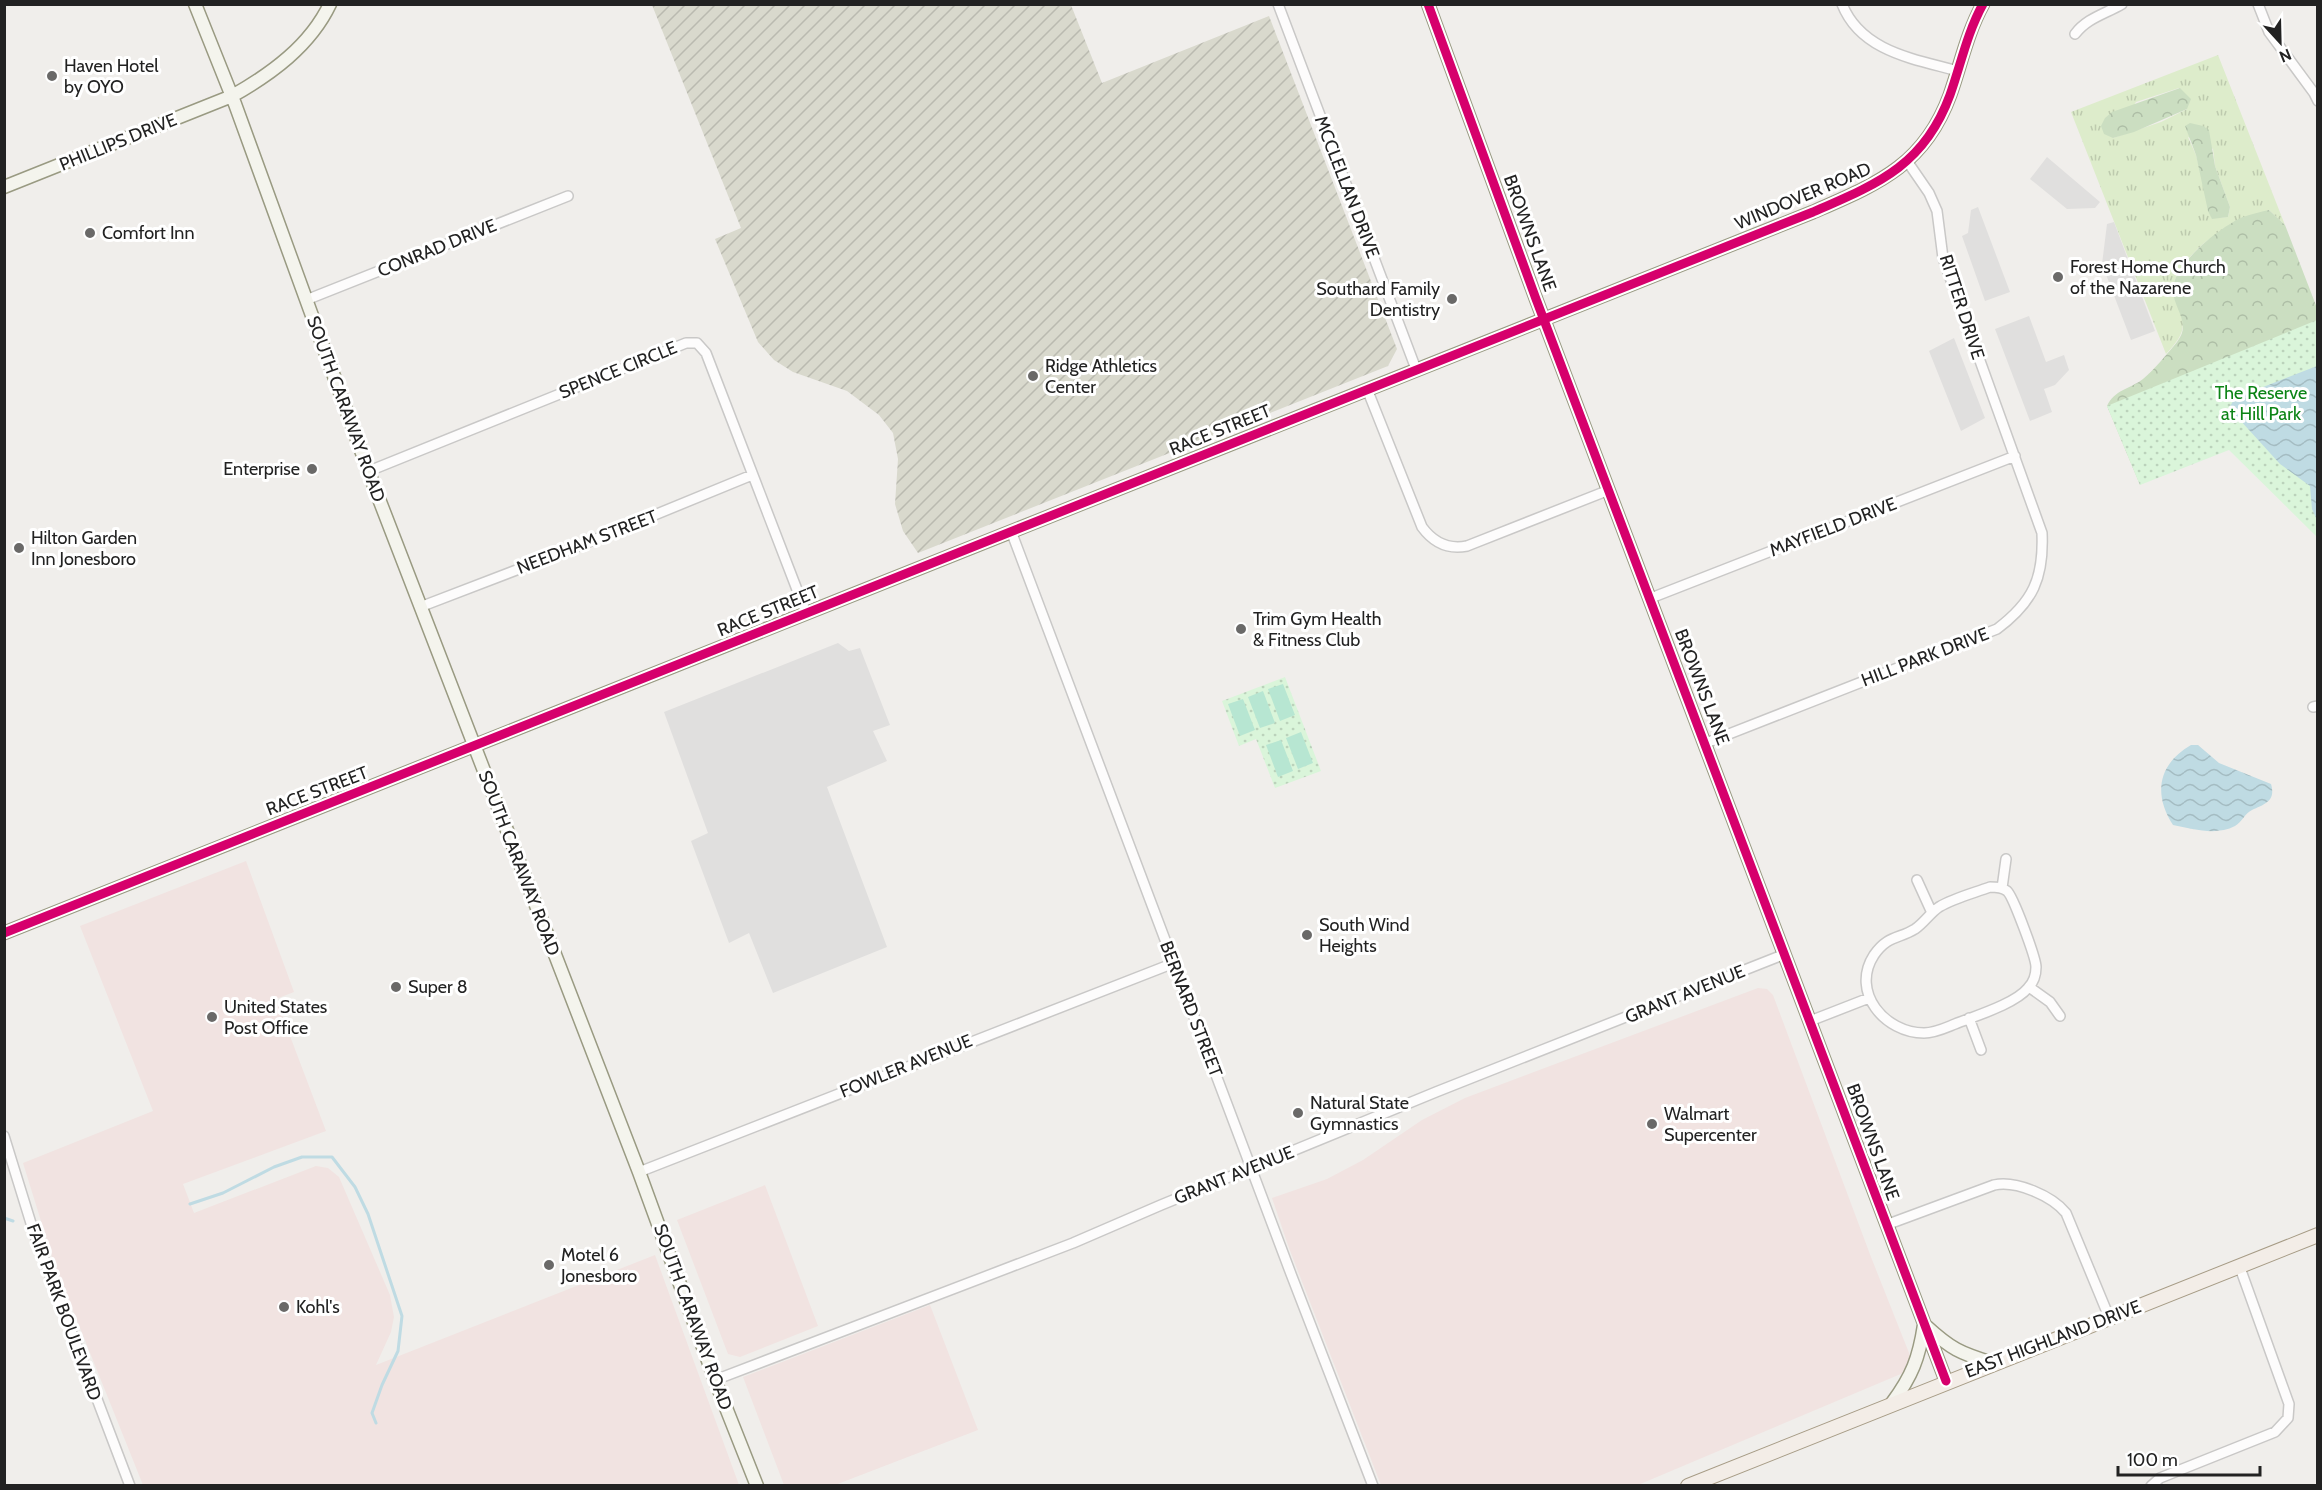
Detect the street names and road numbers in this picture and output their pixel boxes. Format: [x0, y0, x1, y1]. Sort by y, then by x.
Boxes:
street label: PHILLIPS DRIVE [56, 108, 180, 176]
street label: MCCLELLAN DRIVE [1310, 113, 1384, 261]
street label: WINDOVER ROAD [1732, 157, 1874, 235]
street label: BROWNS LANE [1499, 172, 1561, 294]
street label: CONRAD DRIVE [374, 214, 500, 282]
street label: RITTER DRIVE [1935, 252, 1989, 362]
street label: SOUTH CARAWAY ROAD [302, 313, 390, 505]
street label: SPENCE CIRCLE [556, 336, 680, 404]
street label: RACE STREET [1166, 400, 1274, 460]
street label: MAYFIELD DRIVE [1766, 493, 1900, 561]
street label: NEEDHAM STREET [514, 505, 661, 579]
street label: RACE STREET [714, 581, 822, 641]
street label: HILL PARK DRIVE [1858, 623, 1992, 691]
street label: BROWNS LANE [1670, 626, 1734, 748]
street label: RACE STREET [263, 761, 371, 821]
street label: SOUTH CARAWAY ROAD [474, 767, 564, 959]
street label: BERNARD STREET [1155, 938, 1227, 1080]
street label: GRANT AVENUE [1622, 960, 1748, 1028]
street label: FOWLER AVENUE [837, 1029, 975, 1103]
street label: BROWNS LANE [1842, 1081, 1904, 1203]
street label: GRANT AVENUE [1171, 1141, 1297, 1209]
street label: FAIR PARK BOULEVARD [22, 1221, 106, 1403]
street label: SOUTH CARAWAY ROAD [649, 1221, 737, 1413]
street label: EAST HIGHLAND DRIVE [1962, 1295, 2144, 1383]

